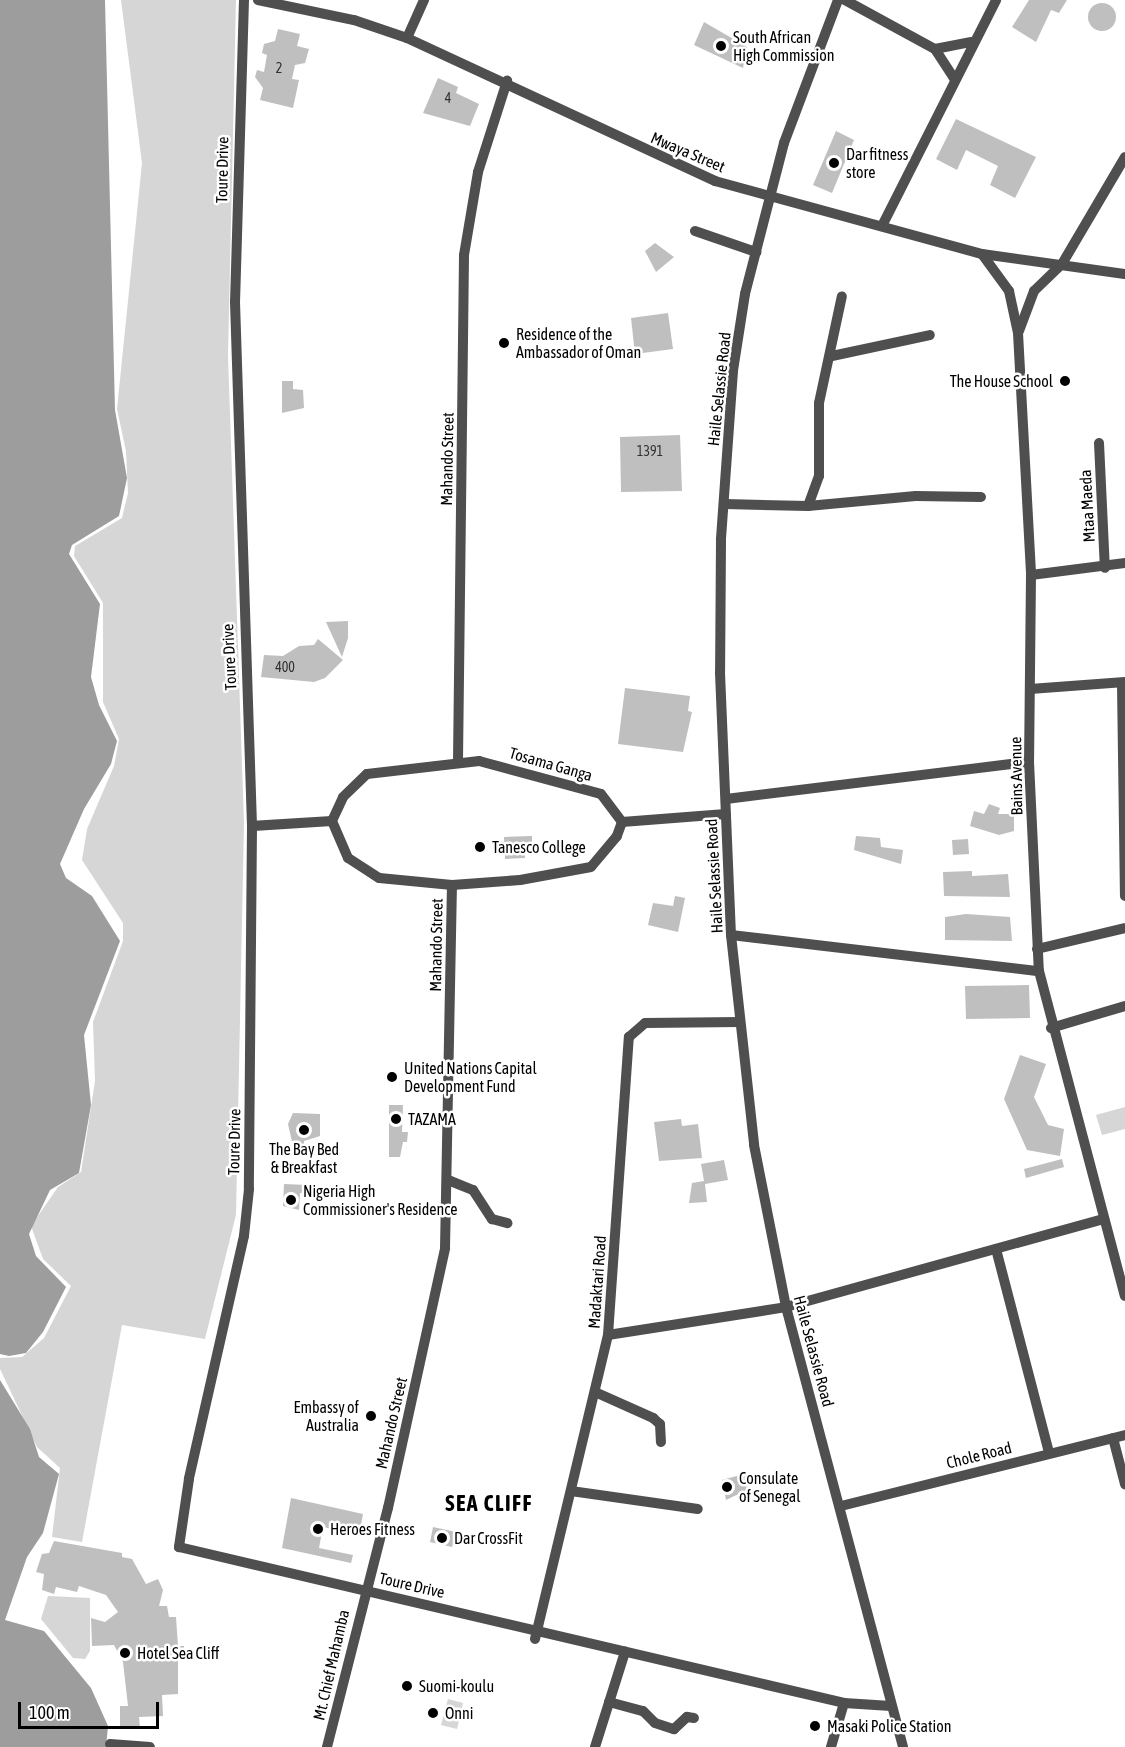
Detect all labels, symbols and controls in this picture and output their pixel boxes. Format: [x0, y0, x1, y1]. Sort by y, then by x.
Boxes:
place label: South African High Commission [733, 27, 835, 65]
marker: South African High Commission [714, 39, 728, 53]
house number: 2 [276, 60, 282, 76]
house number: 4 [445, 90, 451, 106]
street label: Mwaya Street [648, 128, 728, 176]
street label: Toure Drive [212, 137, 232, 203]
place label: Dar fitness store [846, 144, 908, 182]
marker: Dar fitness store [827, 156, 841, 170]
place label: Residence of the Ambassador of Oman [516, 324, 641, 362]
street label: Haile Selassie Road [703, 331, 735, 447]
marker: Residence of the Ambassador of Oman [497, 336, 511, 350]
place label: The House School [950, 371, 1053, 391]
marker: The House School [1058, 374, 1072, 388]
street label: Mahando Street [437, 412, 457, 506]
house number: 1391 [637, 443, 663, 459]
street label: Mtaa Maeda [1076, 469, 1098, 543]
street label: Toure Drive [218, 623, 240, 691]
house number: 400 [275, 659, 295, 675]
street label: Bains Avenue [1006, 737, 1026, 815]
street label: Tosama Ganga [507, 743, 595, 785]
street label: Haile Selassie Road [701, 818, 727, 934]
place label: Tanesco College [492, 837, 586, 857]
marker: Tanesco College [473, 840, 487, 854]
street label: Mahando Street [426, 898, 446, 992]
place label: United Nations Capital Development Fund [404, 1058, 537, 1096]
marker: United Nations Capital Development Fund [385, 1070, 399, 1084]
street label: Toure Drive [224, 1109, 244, 1175]
place label: TAZAMA [408, 1109, 456, 1129]
marker: TAZAMA [389, 1112, 403, 1126]
marker: The Bay Bed & Breakfast [297, 1123, 311, 1137]
place label: The Bay Bed & Breakfast [269, 1139, 339, 1177]
place label: Nigeria High Commissioner's Residence [303, 1181, 458, 1219]
marker: Nigeria High Commissioner's Residence [284, 1193, 298, 1207]
street label: Madaktari Road [584, 1235, 610, 1329]
street label: Haile Selassie Road [790, 1293, 838, 1409]
street label: Mahando Street [371, 1375, 411, 1471]
place label: Embassy of Australia [294, 1397, 359, 1435]
marker: Embassy of Australia [364, 1409, 378, 1423]
street label: Chole Road [944, 1438, 1014, 1472]
place label: Consulate of Senegal [739, 1468, 800, 1506]
marker: Consulate of Senegal [720, 1480, 734, 1494]
district label: SEA CLIFF [445, 1491, 533, 1517]
place label: Heroes Fitness [330, 1519, 415, 1539]
marker: Heroes Fitness [311, 1522, 325, 1536]
place label: Dar CrossFit [454, 1528, 523, 1548]
marker: Dar CrossFit [435, 1531, 449, 1545]
street label: Toure Drive [377, 1568, 447, 1602]
street label: Mt. Chief Mahamba [309, 1608, 353, 1722]
place label: Hotel Sea Cliff [137, 1643, 219, 1663]
marker: Hotel Sea Cliff [118, 1646, 132, 1660]
place label: Suomi-koulu [419, 1676, 494, 1696]
marker: Suomi-koulu [400, 1679, 414, 1693]
scale bar [21, 1690, 162, 1728]
text: 100 m [29, 1702, 70, 1723]
place label: Onni [445, 1703, 474, 1723]
marker: Onni [426, 1706, 440, 1720]
place label: Masaki Police Station [827, 1716, 952, 1736]
marker: Masaki Police Station [808, 1719, 822, 1733]

